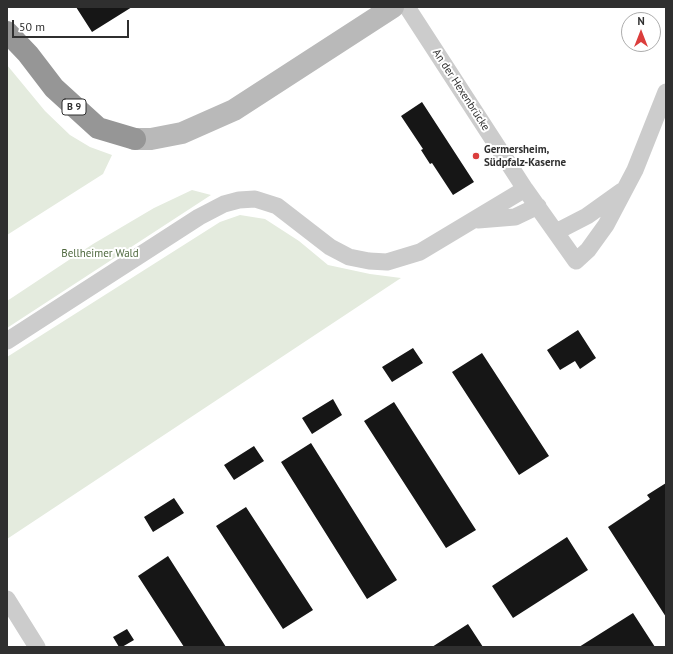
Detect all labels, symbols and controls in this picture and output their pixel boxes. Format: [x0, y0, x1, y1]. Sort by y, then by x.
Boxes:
scale bar [14, 12, 131, 38]
north arrow [621, 12, 661, 52]
text: N [637, 14, 645, 28]
text: 50 m [19, 19, 45, 34]
street label: An der Hexenbrücke [430, 47, 492, 133]
road number: B 9 [62, 99, 86, 115]
place label: Germersheim, Südpfalz-Kaserne [484, 143, 566, 169]
marker: Germersheim, Südpfalz-Kaserne [471, 151, 481, 161]
park label: Bellheimer Wald [61, 247, 139, 261]

